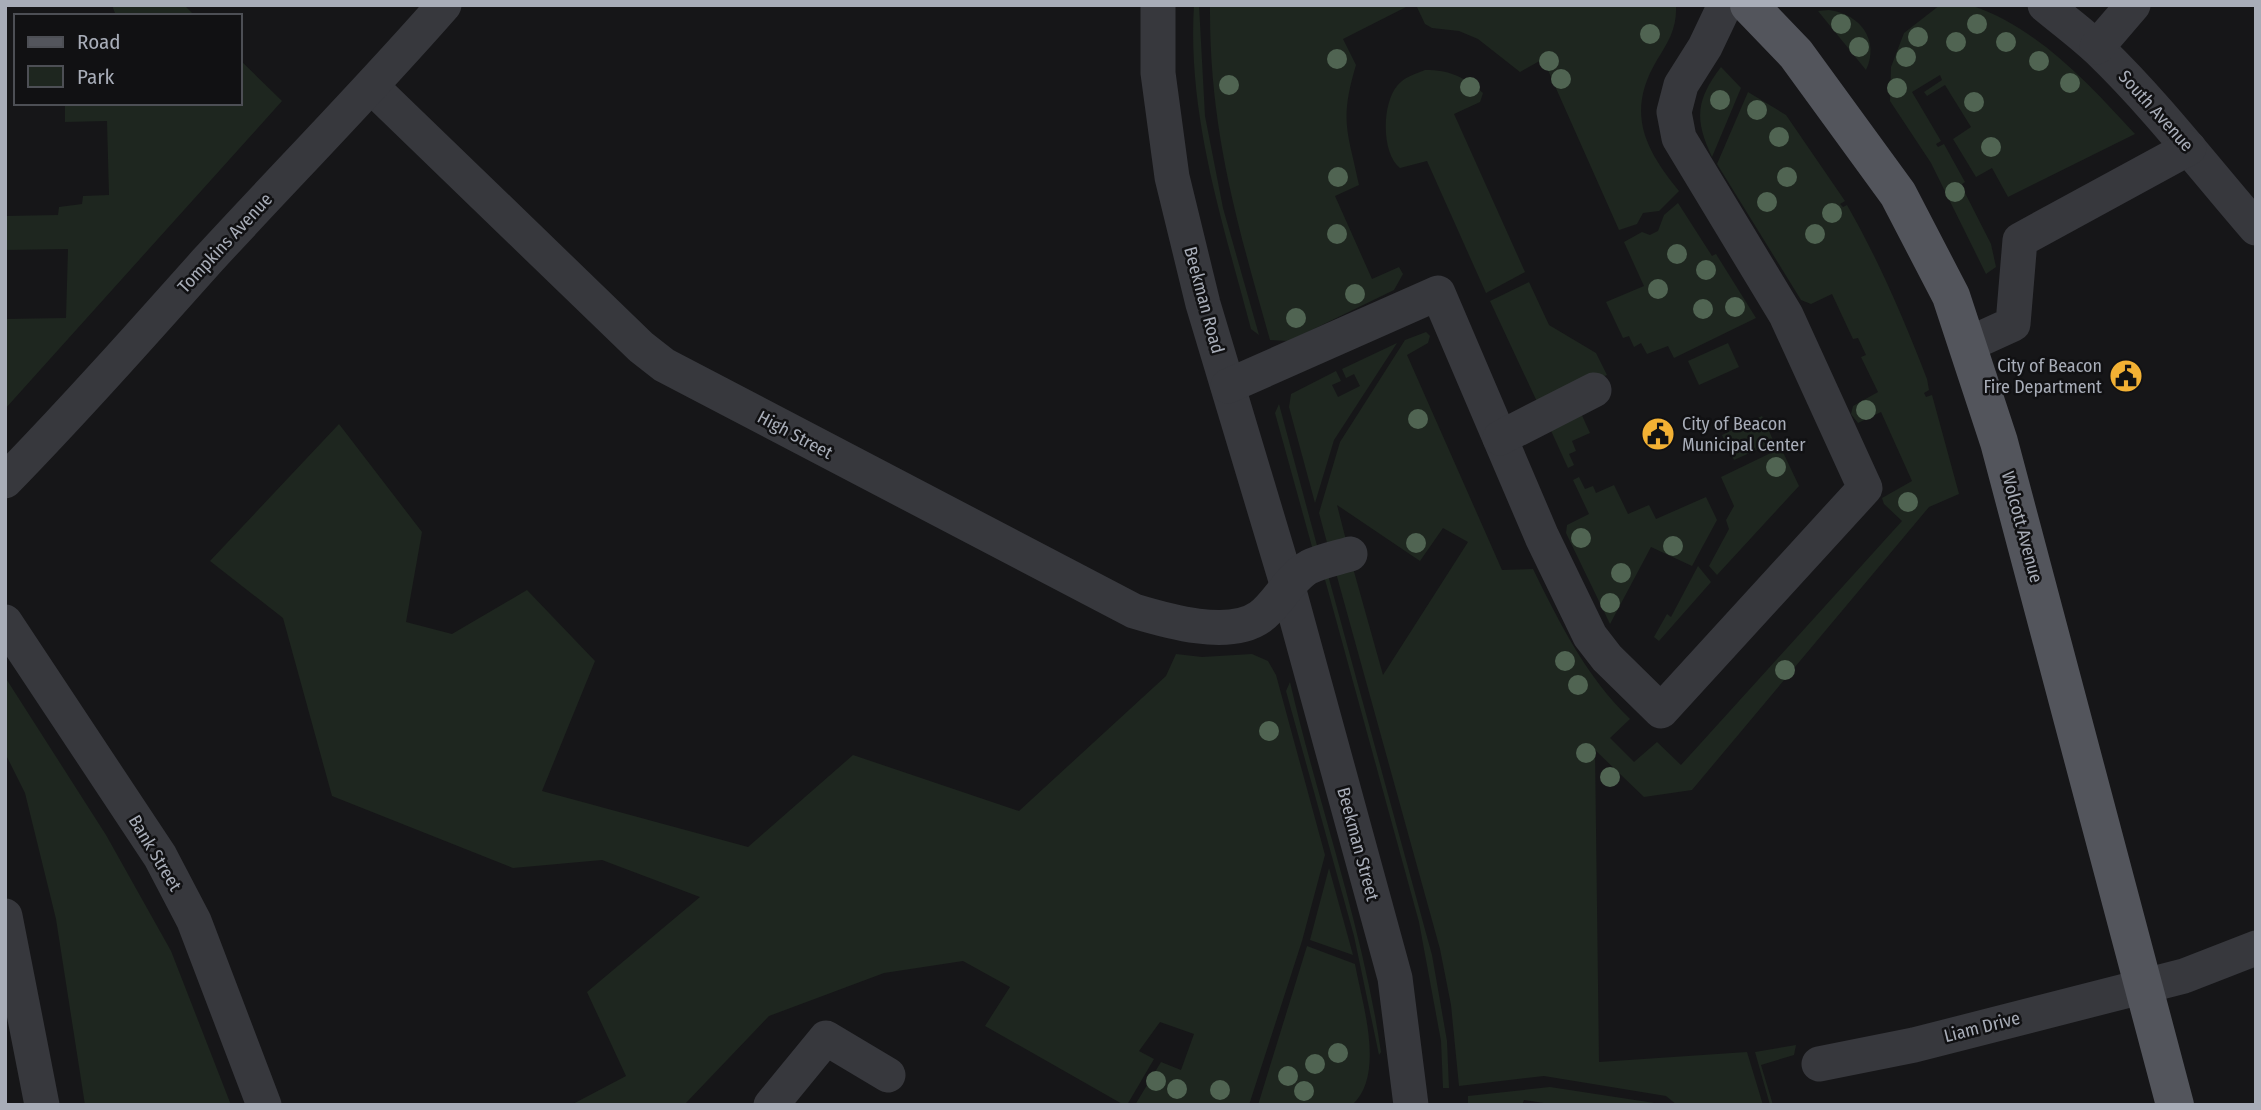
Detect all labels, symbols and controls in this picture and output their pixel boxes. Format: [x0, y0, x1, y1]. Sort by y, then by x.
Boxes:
legend [14, 14, 242, 105]
text: Road [77, 29, 121, 55]
text: Park [77, 64, 115, 90]
street label: South Avenue [2114, 66, 2198, 156]
street label: Tompkins Avenue [173, 188, 277, 298]
street label: Beekman Road [1179, 244, 1229, 356]
place label: City of Beacon Fire Department [1983, 355, 2102, 398]
public building icon: City of Beacon Fire Department [2107, 357, 2145, 395]
street label: High Street [754, 406, 836, 464]
place label: City of Beacon Municipal Center [1682, 413, 1806, 456]
public building icon: City of Beacon Municipal Center [1639, 415, 1677, 453]
street label: Wolcott Avenue [1997, 469, 2047, 585]
street label: Beekman Street [1332, 785, 1384, 903]
street label: Bank Street [124, 811, 186, 895]
street label: Liam Drive [1942, 1007, 2022, 1047]

